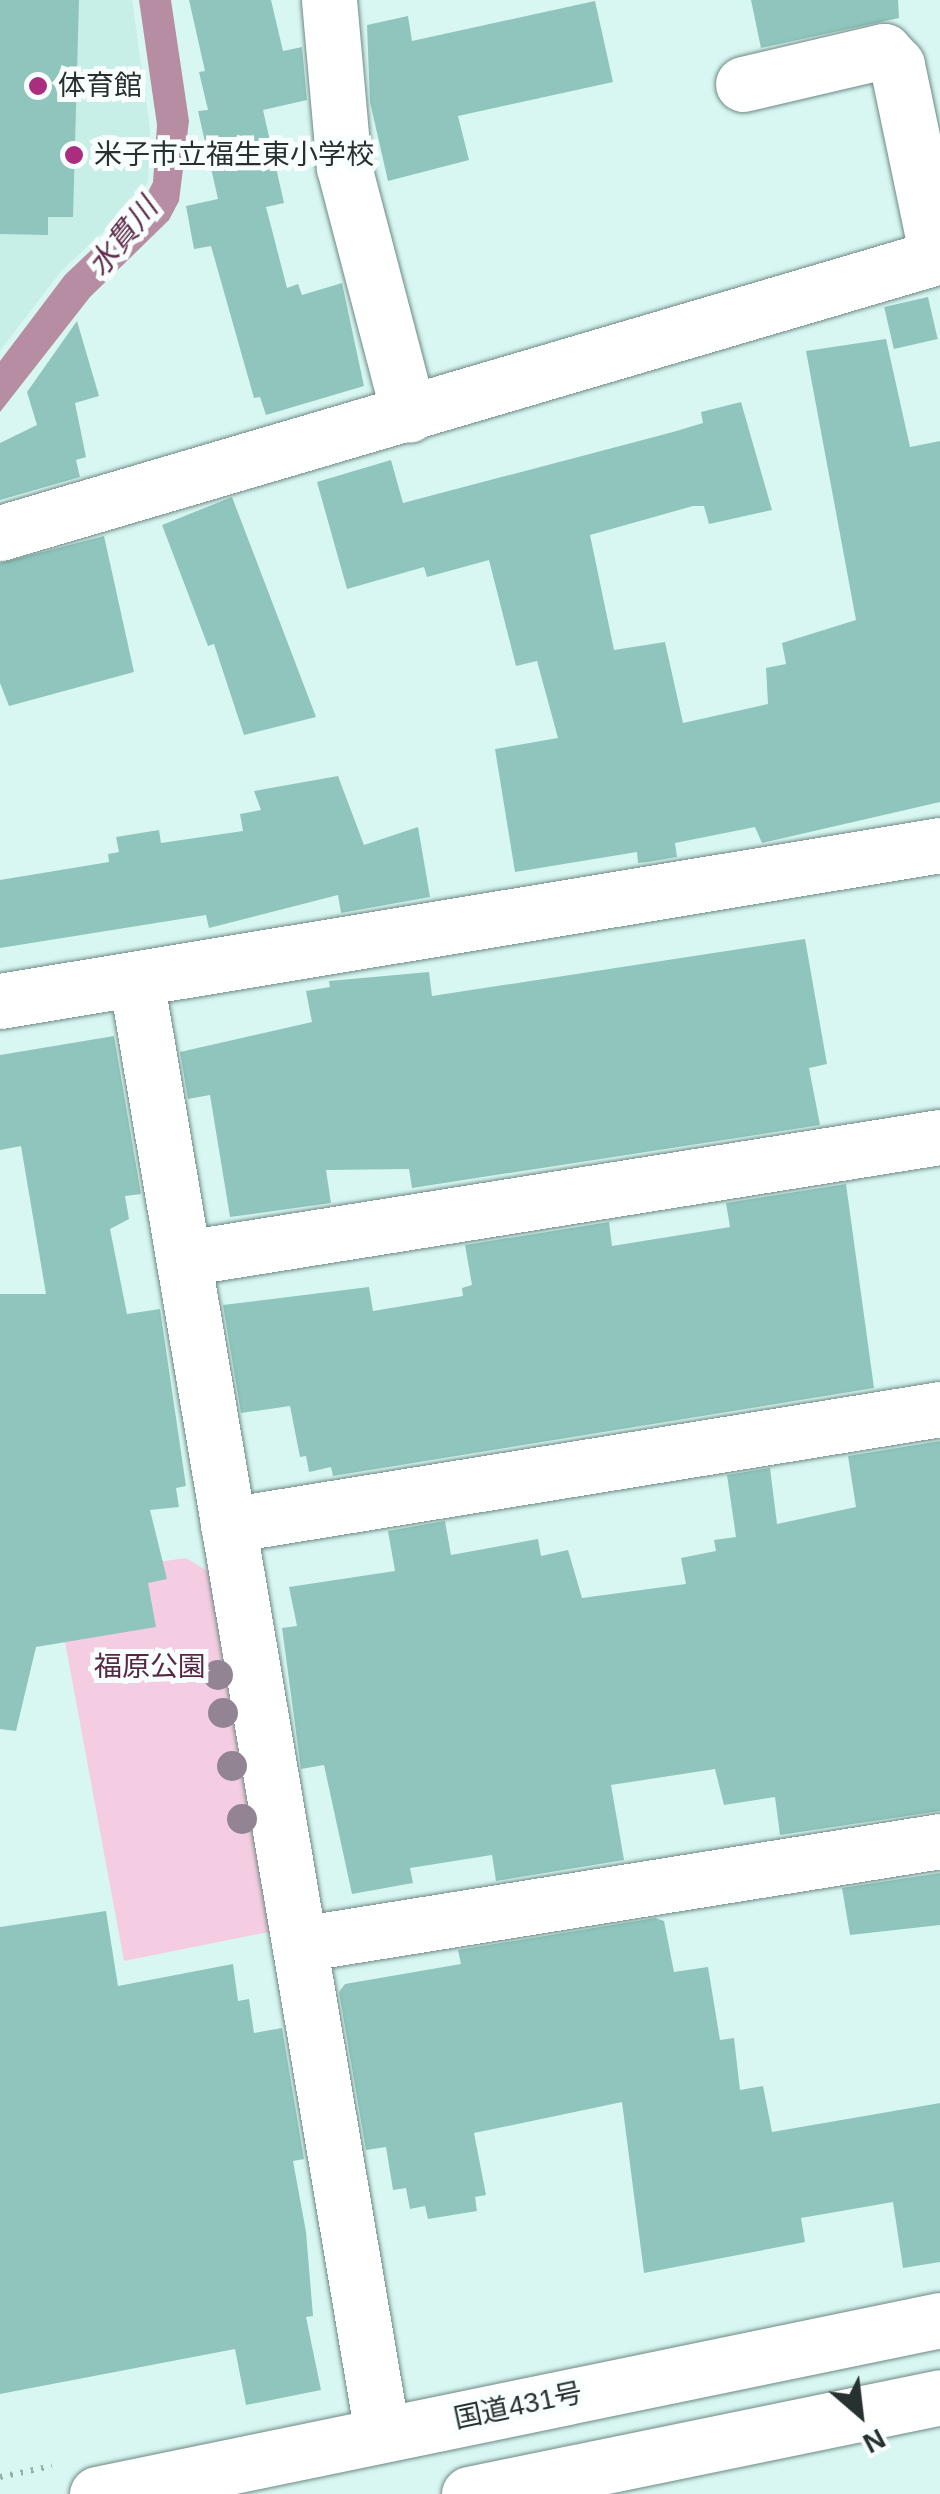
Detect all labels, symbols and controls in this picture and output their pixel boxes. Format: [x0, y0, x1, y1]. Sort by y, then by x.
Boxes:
place label: 体育館 [58, 69, 142, 103]
marker: 体育館 [27, 75, 49, 97]
place label: 米子市立福生東小学校 [94, 138, 374, 172]
marker: 米子市立福生東小学校 [63, 144, 85, 166]
water label: 水貫川 [81, 191, 165, 283]
park label: 福原公園 [94, 1650, 206, 1684]
north arrow [810, 2364, 910, 2464]
street label: 国道431号 [451, 2376, 585, 2436]
text: N [858, 2422, 891, 2459]

